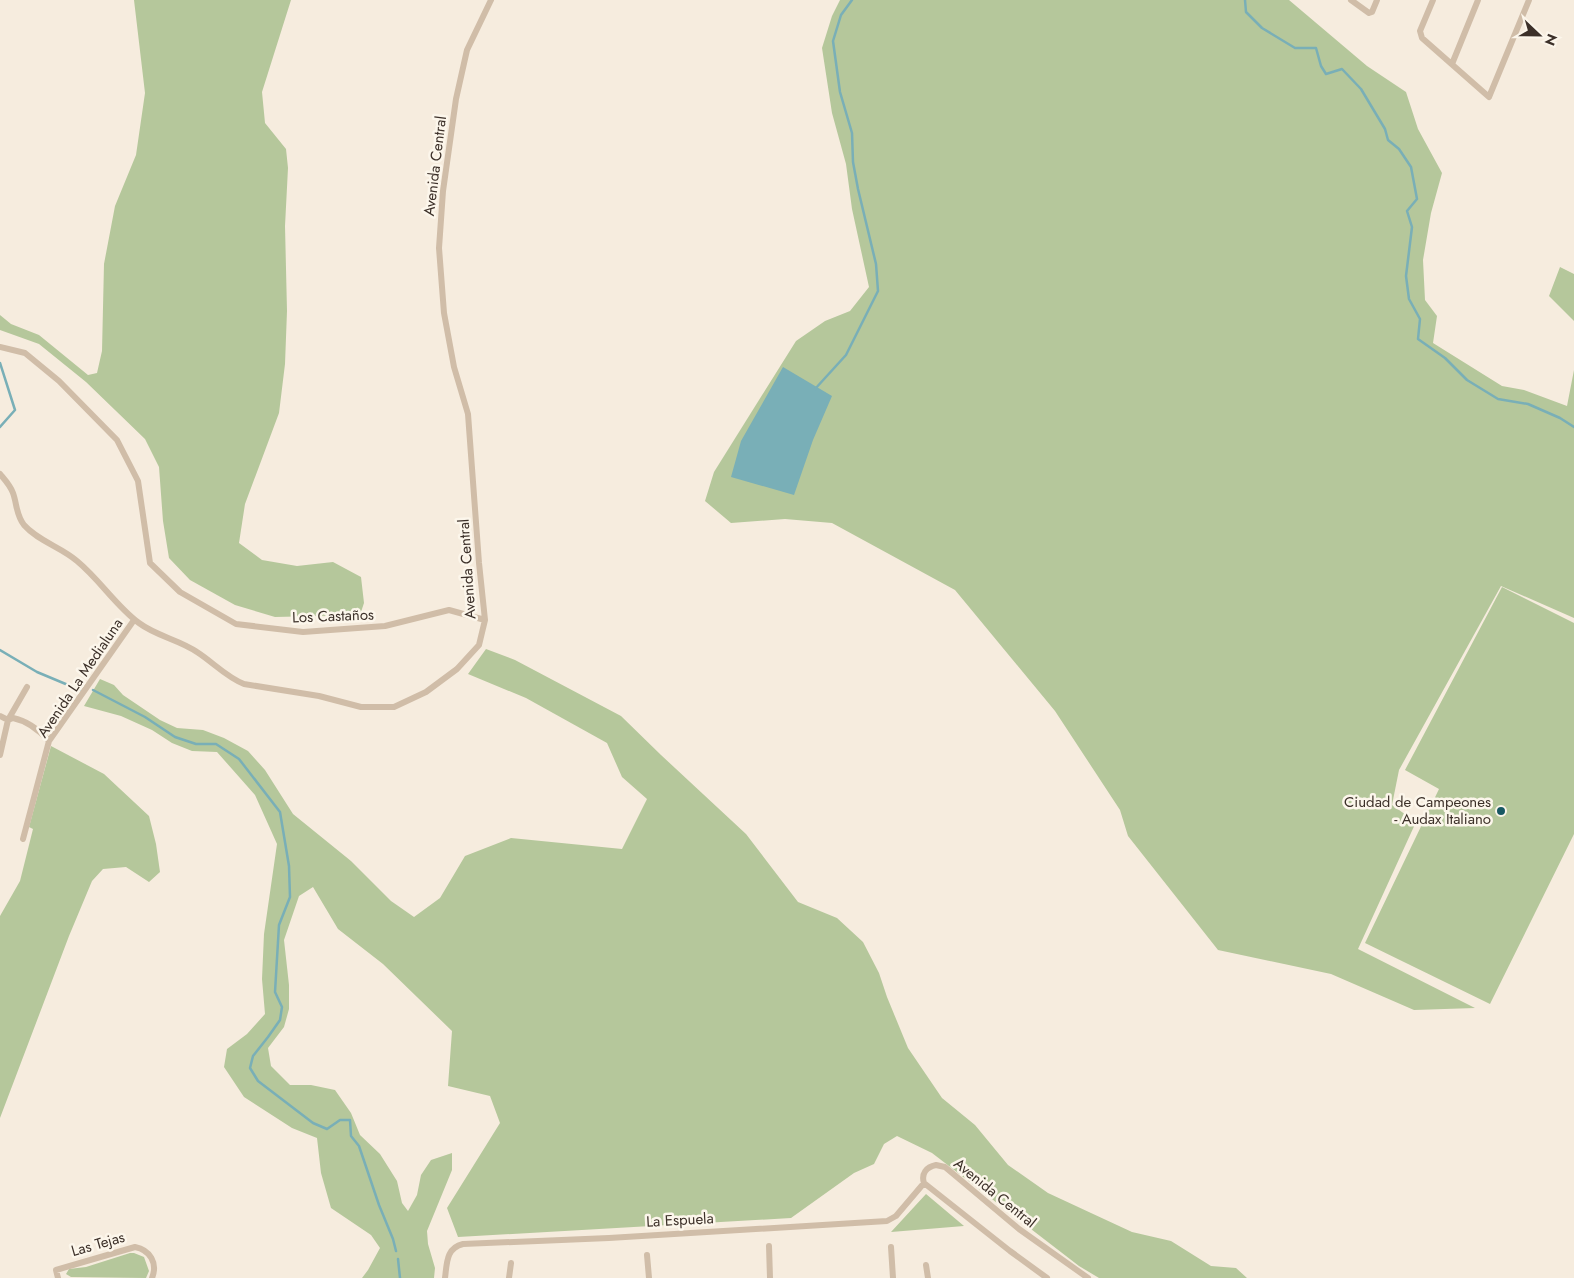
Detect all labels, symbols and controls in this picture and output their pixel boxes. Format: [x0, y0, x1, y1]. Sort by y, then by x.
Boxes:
north arrow [1514, 10, 1564, 60]
text: N [1540, 31, 1562, 49]
street label: Avenida Central [418, 115, 452, 217]
street label: Avenida Central [453, 518, 481, 620]
street label: Los Castaños [292, 604, 374, 628]
street label: Avenida La Medialuna [32, 614, 128, 742]
place label: Ciudad de Campeones - Audax Italiano [1344, 791, 1491, 830]
marker: Ciudad de Campeones - Audax Italiano [1495, 805, 1507, 817]
street label: Avenida Central [949, 1153, 1041, 1233]
street label: La Espuela [646, 1207, 714, 1233]
street label: Las Tejas [69, 1226, 127, 1262]

